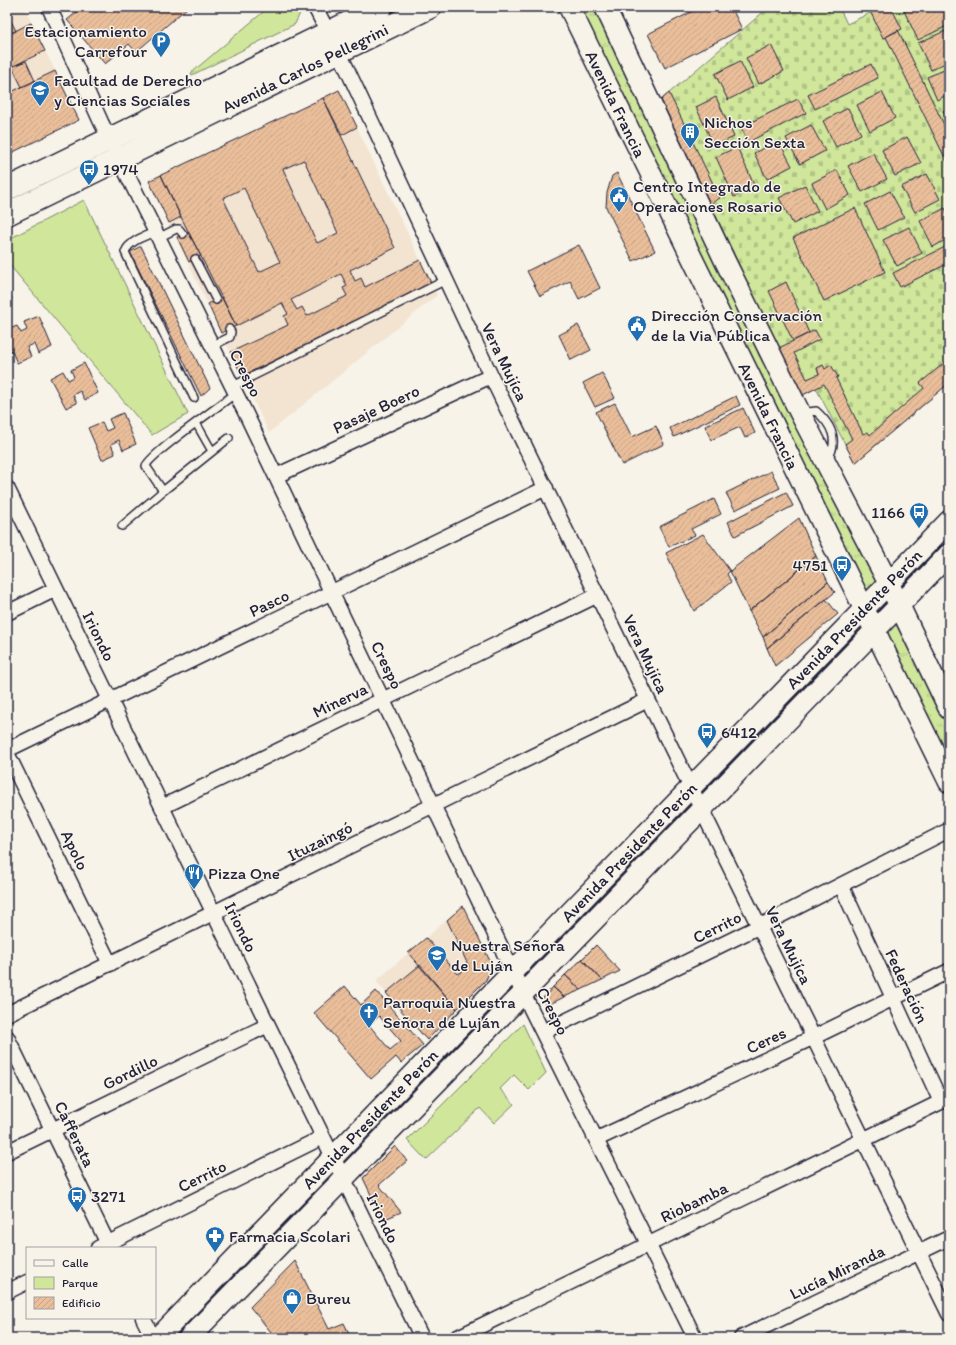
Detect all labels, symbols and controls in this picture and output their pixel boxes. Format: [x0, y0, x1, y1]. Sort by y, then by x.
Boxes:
street label: Avenida Carlos Pellegrini [219, 19, 391, 117]
place label: Estacionamiento Carrefour [24, 21, 147, 61]
parking icon: Estacionamiento Carrefour [150, 30, 172, 58]
street label: Avenida Francia [582, 47, 651, 161]
place label: Facultad de Derecho y Ciencias Sociales [54, 70, 202, 110]
school or university icon: Facultad de Derecho y Ciencias Sociales [29, 79, 51, 107]
place label: Nichos Sección Sexta [704, 112, 805, 152]
building icon: Nichos Sección Sexta [679, 121, 701, 149]
bus stop icon: 1974 [78, 158, 100, 186]
place label: 1974 [103, 159, 138, 179]
place label: Centro Integrado de Operaciones Rosario [633, 176, 782, 216]
public building icon: Centro Integrado de Operaciones Rosario [608, 185, 630, 213]
place label: Dirección Conservación de la Via Pública [651, 305, 822, 345]
public building icon: Dirección Conservación de la Via Pública [626, 314, 648, 342]
street label: Vera Mujíca [477, 319, 533, 405]
street label: Crespo [226, 346, 266, 400]
street label: Avenida Francia [735, 359, 804, 473]
street label: Pasaje Boero [329, 380, 423, 438]
bus stop icon: 1166 [908, 501, 930, 529]
place label: 1166 [871, 502, 905, 522]
street label: Avenida Presidente Perón [782, 545, 926, 693]
bus stop icon: 4751 [831, 554, 853, 582]
place label: 4751 [793, 555, 828, 575]
street label: Pasco [246, 585, 292, 621]
street label: Iriondo [78, 608, 120, 664]
street label: Vera Mujíca [619, 611, 673, 697]
street label: Crespo [367, 638, 407, 692]
street label: Minerva [309, 678, 371, 722]
bus stop icon: 6412 [696, 721, 718, 749]
place label: 6412 [721, 722, 757, 742]
street label: Avenida Presidente Perón [557, 778, 701, 926]
street label: Ituzaingó [284, 817, 356, 865]
street label: Apolo [57, 827, 93, 873]
restaurant icon: Pizza One [183, 862, 205, 890]
place label: Pizza One [208, 863, 280, 883]
street label: Iriondo [220, 899, 262, 955]
street label: Vera Mujíca [761, 902, 817, 988]
street label: Cerrito [689, 907, 745, 947]
place label: Nuestra Señora de Luján [451, 935, 565, 975]
school or university icon: Nuestra Señora de Luján [426, 944, 448, 972]
street label: Federación [881, 946, 933, 1027]
street label: Crespo [533, 984, 573, 1038]
place label: Parroquia Nuestra Señora de Luján [383, 992, 516, 1032]
church icon: Parroquia Nuestra Señora de Luján [358, 1001, 380, 1029]
street label: Ceres [743, 1022, 789, 1058]
street label: Avenida Presidente Perón [298, 1045, 442, 1193]
street label: Gordillo [99, 1050, 161, 1094]
street label: Cafferata [50, 1098, 100, 1170]
street label: Cerrito [174, 1156, 230, 1196]
street label: Riobamba [657, 1177, 731, 1227]
bus stop icon: 3271 [66, 1185, 88, 1213]
place label: 3271 [91, 1186, 126, 1206]
street label: Iriondo [362, 1190, 404, 1246]
pharmacy icon: Farmacia Scolari [204, 1225, 226, 1253]
place label: Farmacia Scolari [229, 1226, 351, 1246]
street label: Lucía Miranda [786, 1240, 888, 1304]
legend [26, 1247, 156, 1319]
text: Calle [62, 1256, 89, 1270]
text: Parque [62, 1276, 98, 1290]
shop icon: Bureu [281, 1287, 303, 1315]
place label: Bureu [306, 1288, 351, 1308]
text: Edificio [62, 1296, 101, 1310]

